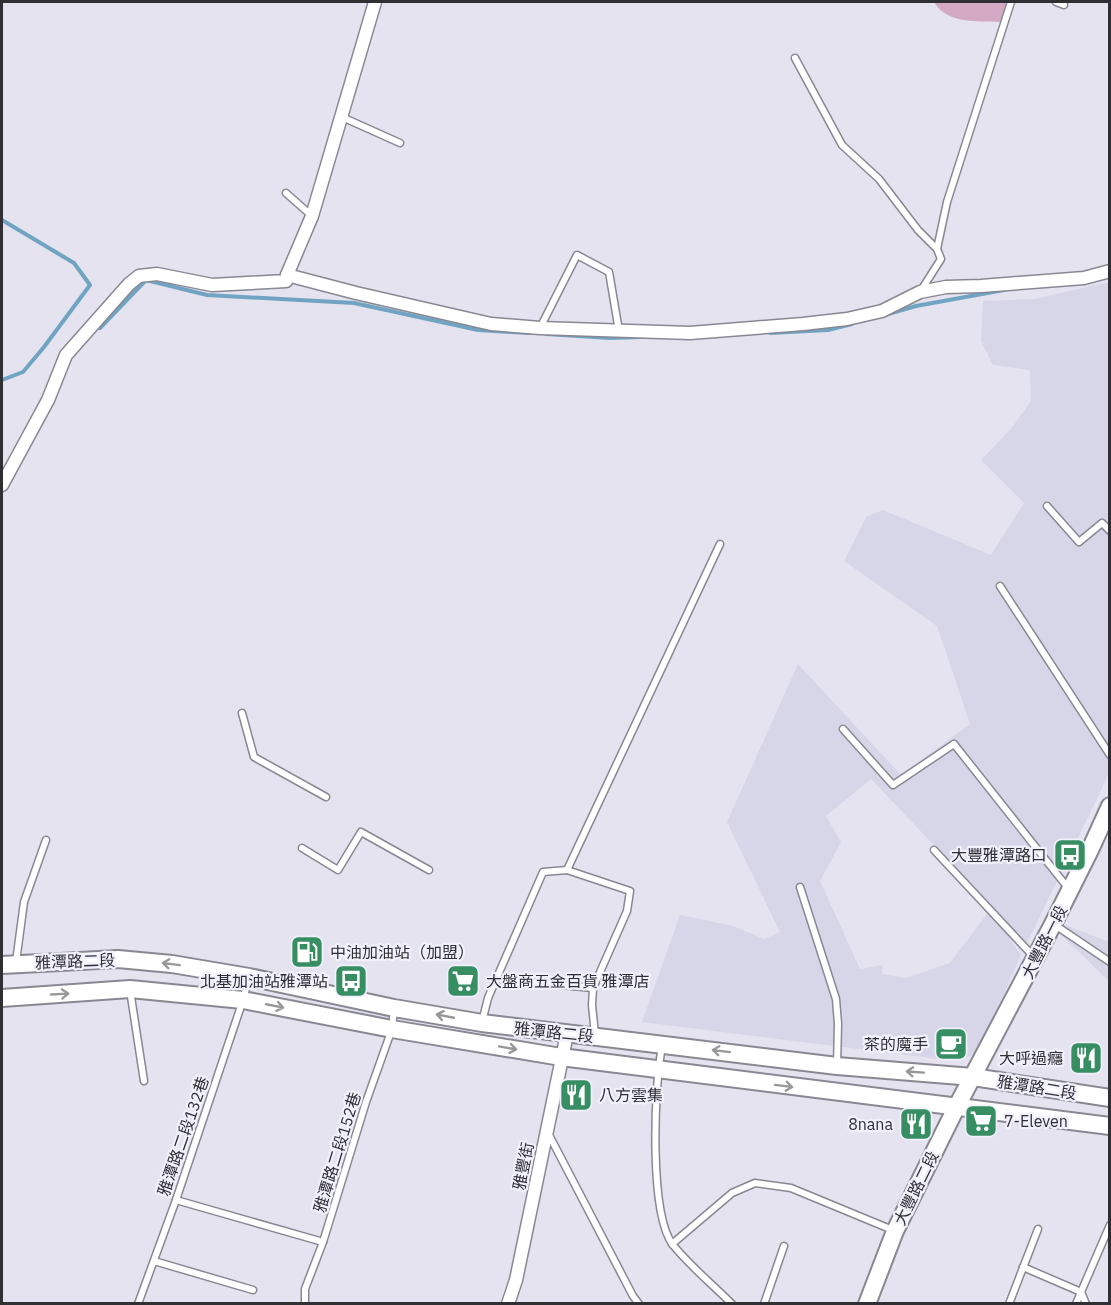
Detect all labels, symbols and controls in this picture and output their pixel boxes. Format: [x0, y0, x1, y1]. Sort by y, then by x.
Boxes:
bus stop icon: 大豐雅潭路口 [1052, 837, 1088, 873]
place label: 大豐雅潭路口 [951, 845, 1047, 865]
street label: 大豐路一段 [1017, 902, 1071, 982]
fuel station icon: 中油加油站（加盟） [289, 934, 325, 970]
place label: 中油加油站（加盟） [330, 942, 474, 962]
street label: 雅潭路二段 [35, 950, 115, 972]
one-way arrow [161, 958, 181, 969]
bus stop icon: 北基加油站雅潭站 [333, 963, 369, 999]
supermarket icon: 大盤商五金百貨 雅潭店 [445, 963, 481, 999]
place label: 北基加油站雅潭站 [200, 971, 328, 991]
place label: 大盤商五金百貨 雅潭店 [486, 971, 650, 991]
one-way arrow [49, 988, 69, 999]
one-way arrow [264, 1001, 284, 1012]
one-way arrow [435, 1010, 455, 1021]
street label: 雅潭路二段 [513, 1018, 595, 1046]
cafe icon: 茶的魔手 [933, 1026, 969, 1062]
place label: 茶的魔手 [864, 1034, 928, 1054]
restaurant icon: 大呼過癮 [1068, 1040, 1104, 1076]
one-way arrow [497, 1043, 517, 1054]
one-way arrow [712, 1046, 732, 1057]
place label: 大呼過癮 [999, 1048, 1063, 1068]
one-way arrow [906, 1066, 926, 1077]
street label: 雅潭路二段 [996, 1071, 1078, 1103]
street label: 雅潭路二段132巷 [153, 1074, 213, 1198]
restaurant icon: 八方雲集 [558, 1077, 594, 1113]
one-way arrow [774, 1081, 794, 1092]
place label: 八方雲集 [599, 1085, 663, 1105]
street label: 雅潭路二段152巷 [309, 1089, 365, 1215]
supermarket icon: 7-Eleven [963, 1103, 999, 1139]
restaurant icon: 8nana [898, 1106, 934, 1142]
place label: 7-Eleven [1004, 1111, 1068, 1131]
place label: 8nana [848, 1114, 893, 1134]
street label: 雅豐街 [509, 1141, 537, 1191]
street label: 大豐路二段 [889, 1148, 943, 1228]

